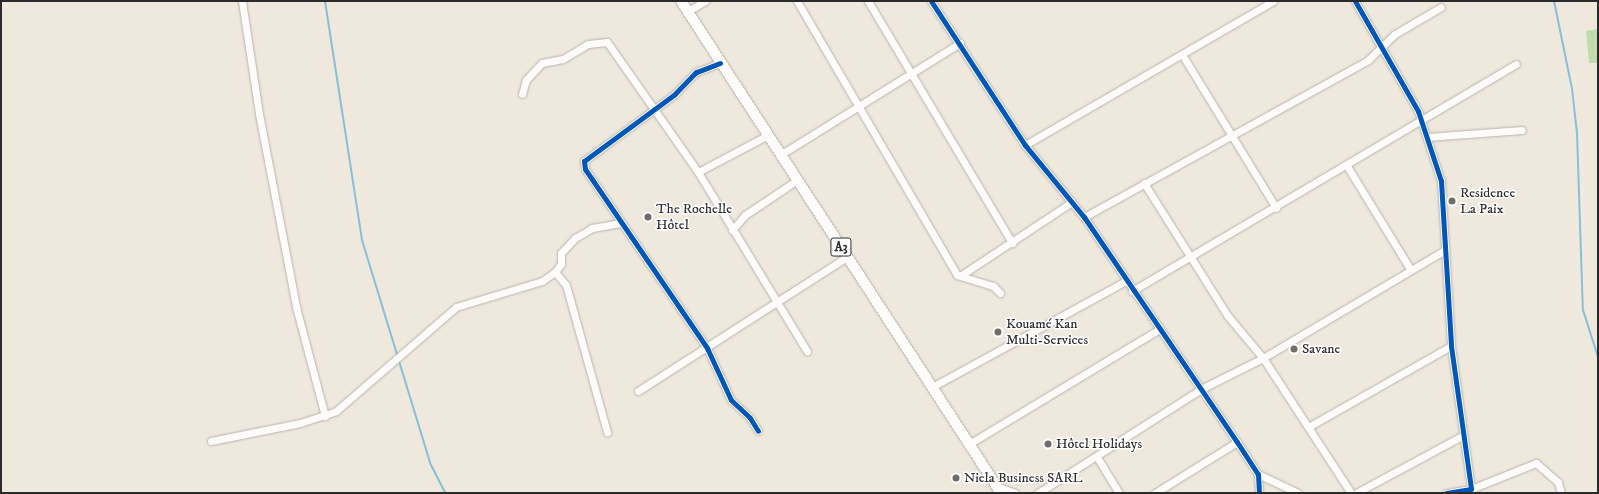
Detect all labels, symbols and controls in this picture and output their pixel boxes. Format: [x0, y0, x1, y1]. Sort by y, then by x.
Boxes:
place label: Residence La Paix [1460, 185, 1515, 218]
marker: Residence La Paix [1447, 196, 1457, 206]
place label: The Rochelle Hôtel [656, 201, 732, 234]
marker: The Rochelle Hôtel [643, 212, 653, 222]
road number: A3 [830, 236, 852, 258]
place label: Kouamé Kan Multi-Services [1006, 316, 1088, 348]
marker: Kouamé Kan Multi-Services [993, 327, 1003, 337]
place label: Savane [1302, 341, 1340, 357]
marker: Savane [1289, 344, 1299, 354]
place label: Hôtel Holidays [1056, 436, 1142, 452]
marker: Hôtel Holidays [1043, 439, 1053, 449]
place label: Niela Business SARL [964, 470, 1083, 486]
marker: Niela Business SARL [951, 473, 961, 483]

